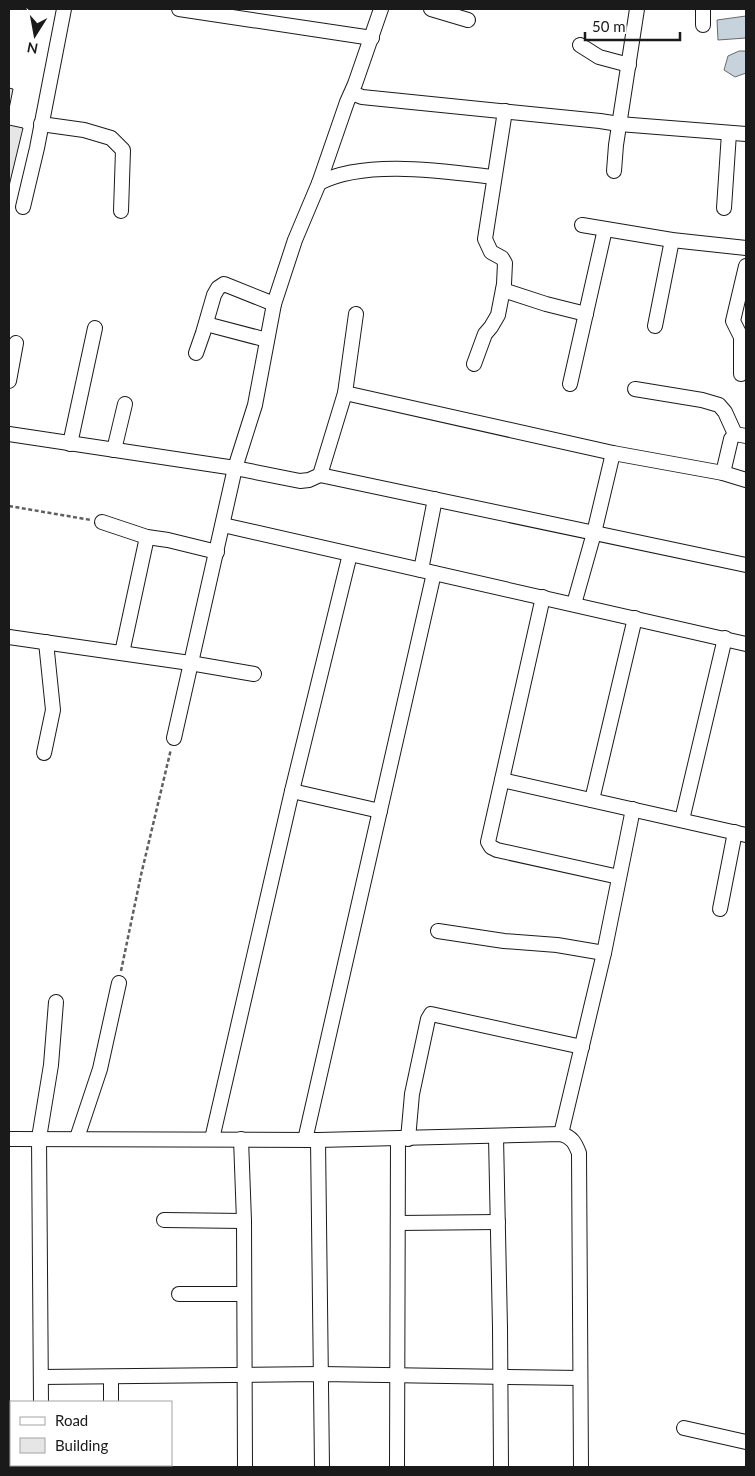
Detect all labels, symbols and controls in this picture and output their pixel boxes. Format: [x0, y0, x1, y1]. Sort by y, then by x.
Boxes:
north arrow [10, 10, 60, 60]
scale bar [585, 10, 680, 42]
text: 50 m [592, 17, 626, 35]
text: N [26, 39, 39, 58]
legend [10, 1401, 172, 1466]
text: Road [55, 1411, 88, 1429]
text: Building [55, 1436, 108, 1454]

